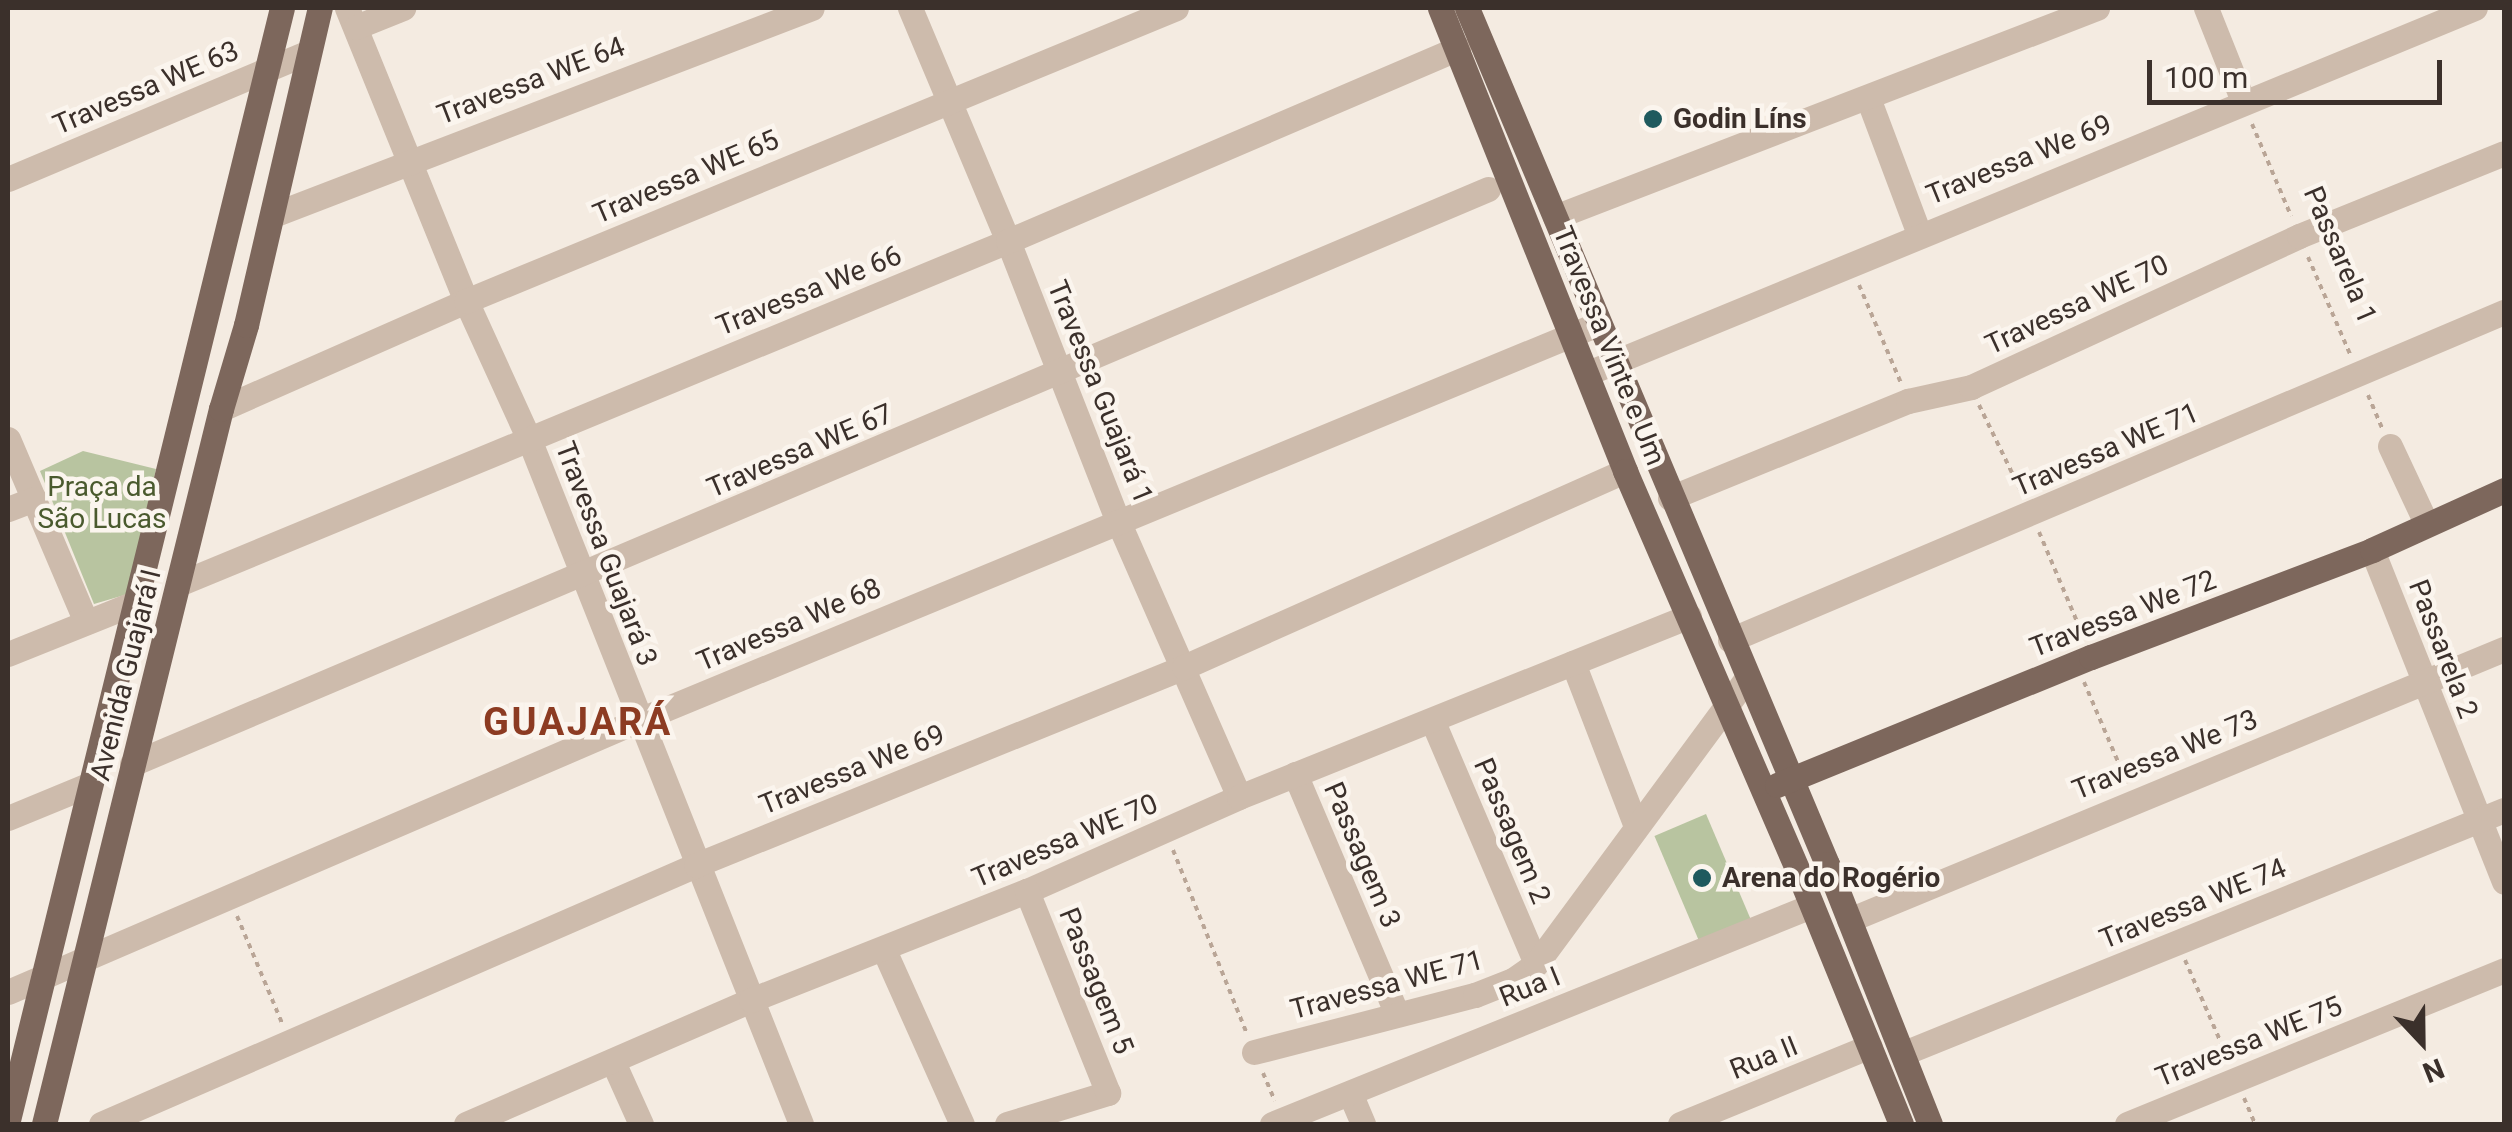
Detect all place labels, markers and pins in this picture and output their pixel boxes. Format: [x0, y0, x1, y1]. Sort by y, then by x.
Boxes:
place label: Godin Líns [1673, 102, 1807, 136]
marker: Godin Líns [1642, 108, 1664, 130]
place label: Arena do Rogério [1722, 861, 1940, 895]
marker: Arena do Rogério [1691, 867, 1713, 889]

